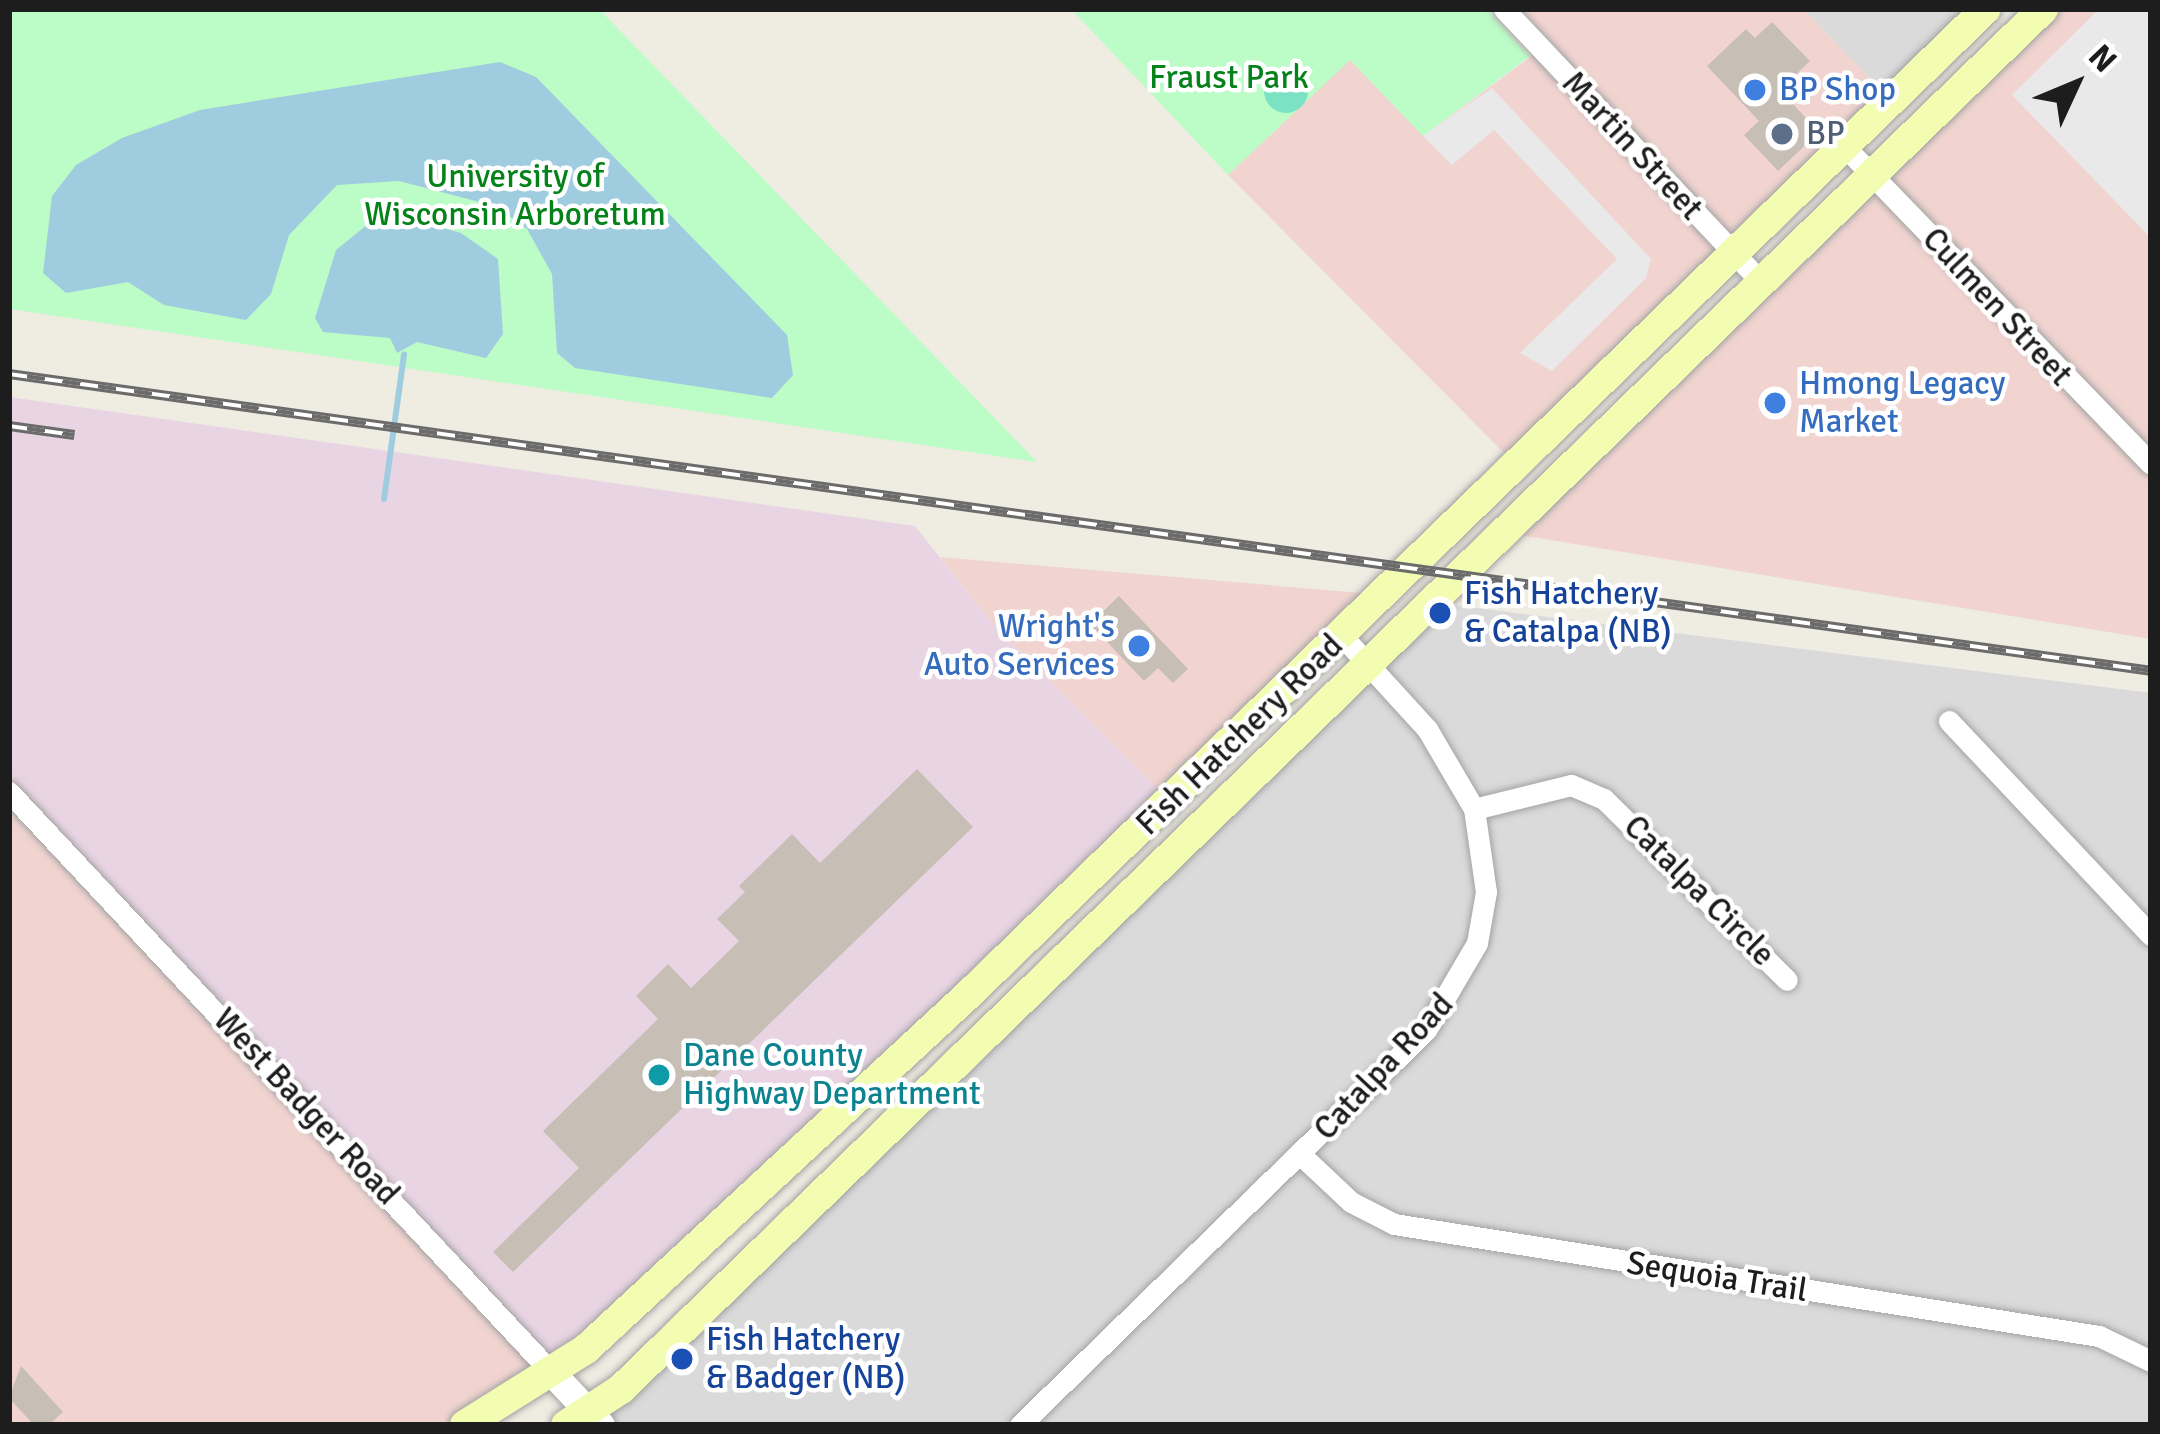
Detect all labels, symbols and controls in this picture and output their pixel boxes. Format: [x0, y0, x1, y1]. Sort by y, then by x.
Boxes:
north arrow [2016, 24, 2136, 144]
text: N [2080, 36, 2125, 81]
park label: Fraust Park [1149, 58, 1309, 98]
street label: Martin Street [1553, 64, 1711, 228]
place label: BP Shop [1779, 70, 1896, 110]
marker: BP Shop [1742, 77, 1768, 103]
place label: BP [1806, 114, 1845, 154]
marker: BP [1769, 121, 1795, 147]
park label: University of Wisconsin Arboretum [364, 157, 666, 235]
street label: Culmen Street [1914, 220, 2080, 394]
place label: Hmong Legacy Market [1799, 364, 2005, 442]
marker: Hmong Legacy Market [1762, 390, 1788, 416]
place label: Fish Hatchery & Catalpa (NB) [1464, 574, 1672, 652]
marker: Fish Hatchery & Catalpa (NB) [1427, 600, 1453, 626]
place label: Wright's Auto Services [924, 607, 1115, 685]
street label: Fish Hatchery Road [1128, 626, 1352, 844]
marker: Wright's Auto Services [1126, 633, 1152, 659]
street label: Catalpa Circle [1615, 807, 1783, 975]
street label: Catalpa Road [1306, 985, 1462, 1149]
street label: West Badger Road [205, 1000, 407, 1214]
place label: Dane County Highway Department [683, 1036, 980, 1114]
marker: Dane County Highway Department [646, 1062, 672, 1088]
street label: Sequoia Trail [1624, 1243, 1810, 1311]
place label: Fish Hatchery & Badger (NB) [706, 1320, 905, 1398]
marker: Fish Hatchery & Badger (NB) [669, 1346, 695, 1372]

